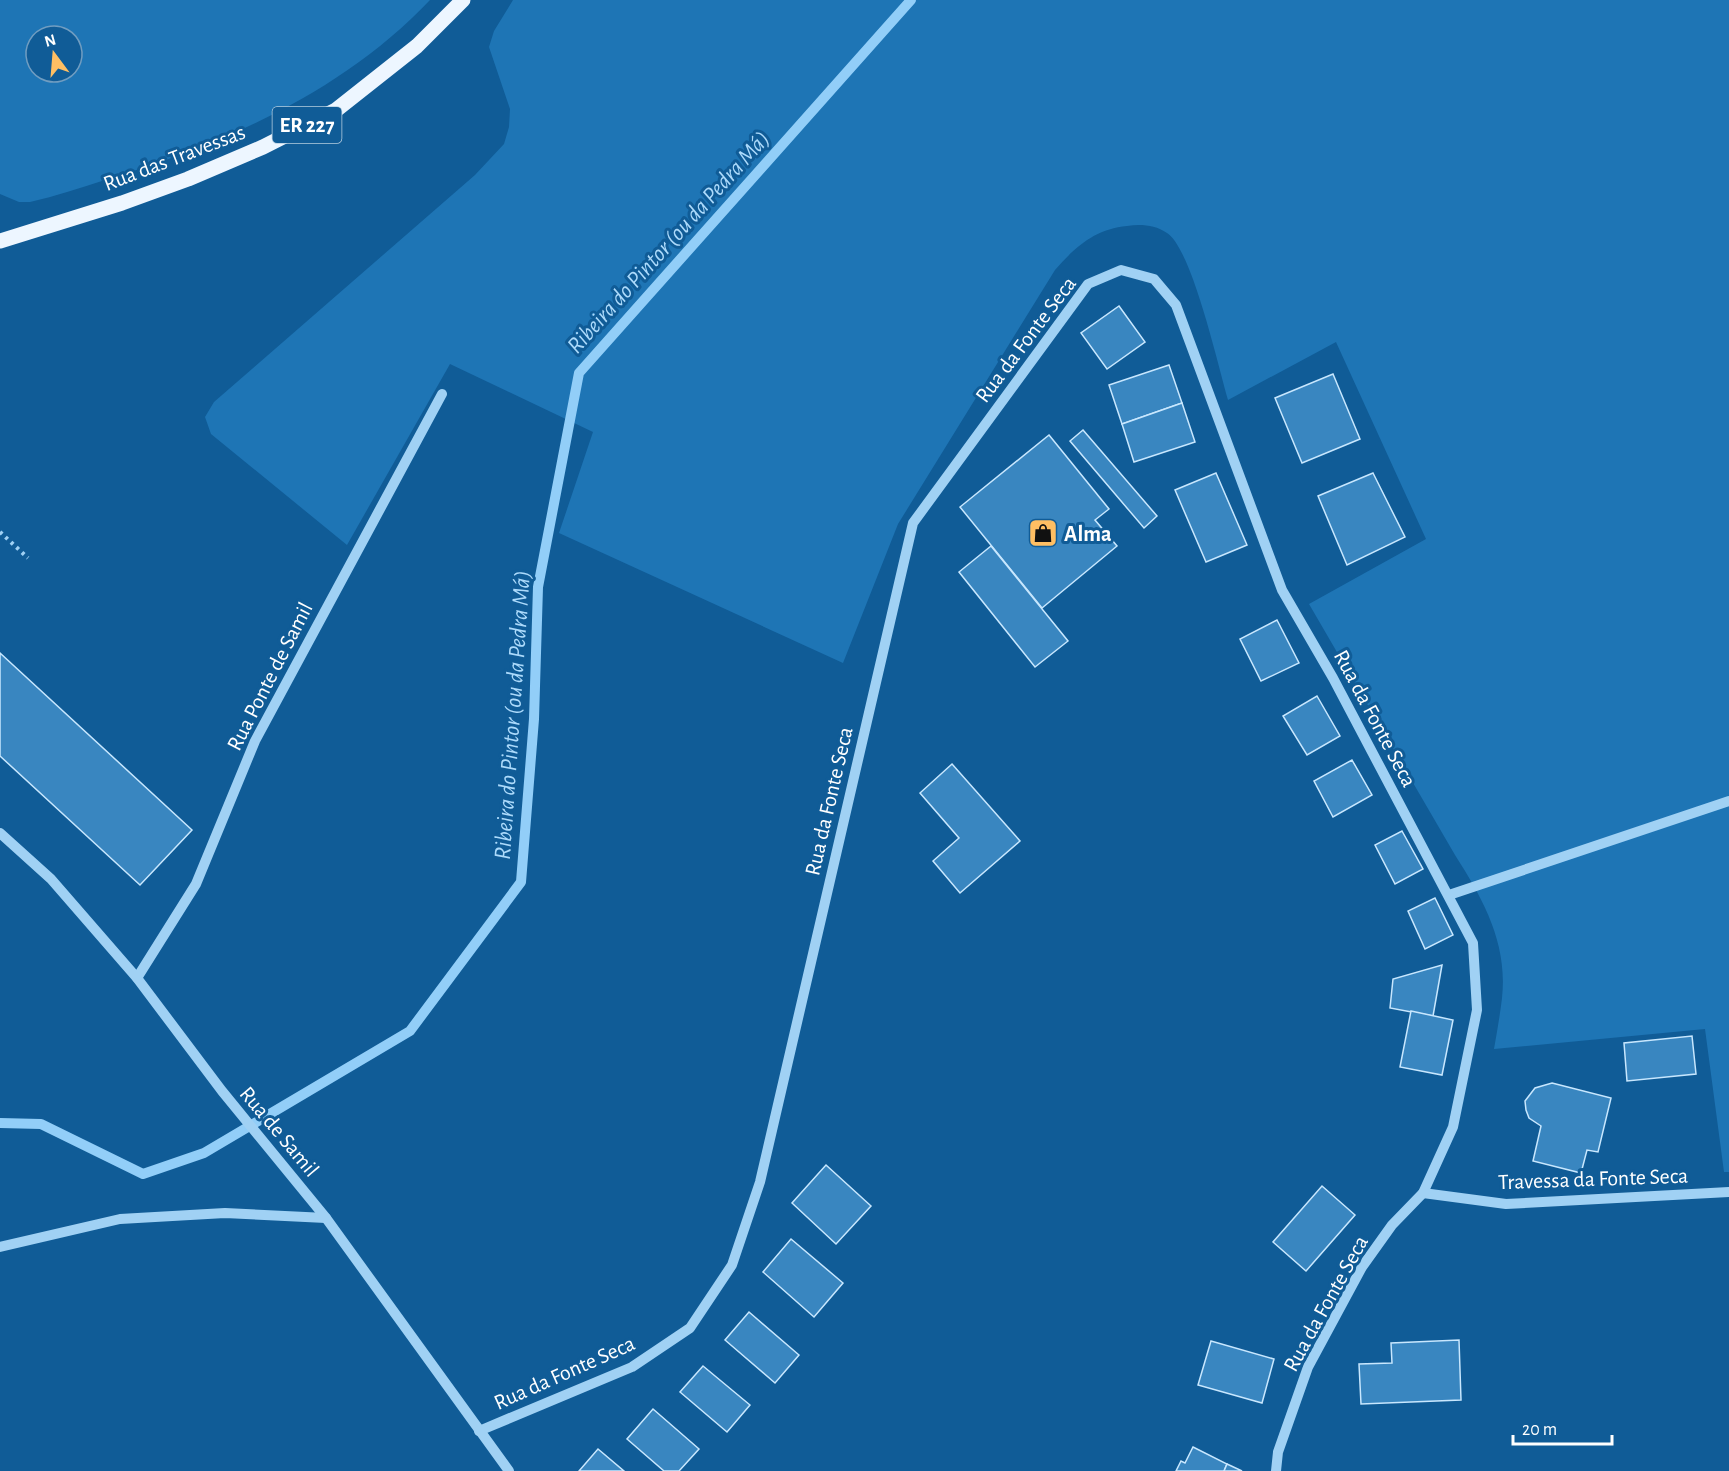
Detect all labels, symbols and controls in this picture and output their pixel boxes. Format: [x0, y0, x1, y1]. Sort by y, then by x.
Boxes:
north arrow [24, 24, 84, 84]
text: N [43, 31, 58, 50]
road number: ER 227 [272, 107, 342, 143]
street label: Rua das Travessas [100, 121, 248, 195]
water label: Ribeira do Pintor (ou da Pedra Má) [563, 127, 775, 358]
street label: Rua da Fonte Seca [971, 272, 1080, 407]
shop icon: Alma [1027, 517, 1059, 549]
place label: Alma [1064, 523, 1112, 545]
water label: Ribeira do Pintor (ou da Pedra Má) [491, 570, 535, 861]
street label: Rua Ponte de Samil [223, 599, 317, 754]
street label: Rua da Fonte Seca [1330, 646, 1420, 791]
street label: Rua da Fonte Seca [801, 725, 857, 878]
street label: Rua de Samil [235, 1082, 323, 1181]
street label: Travessa da Fonte Seca [1498, 1165, 1688, 1193]
street label: Rua da Fonte Seca [1279, 1232, 1372, 1375]
street label: Rua da Fonte Seca [491, 1332, 638, 1414]
scale bar [1513, 1408, 1612, 1446]
text: 20 m [1522, 1421, 1557, 1439]

